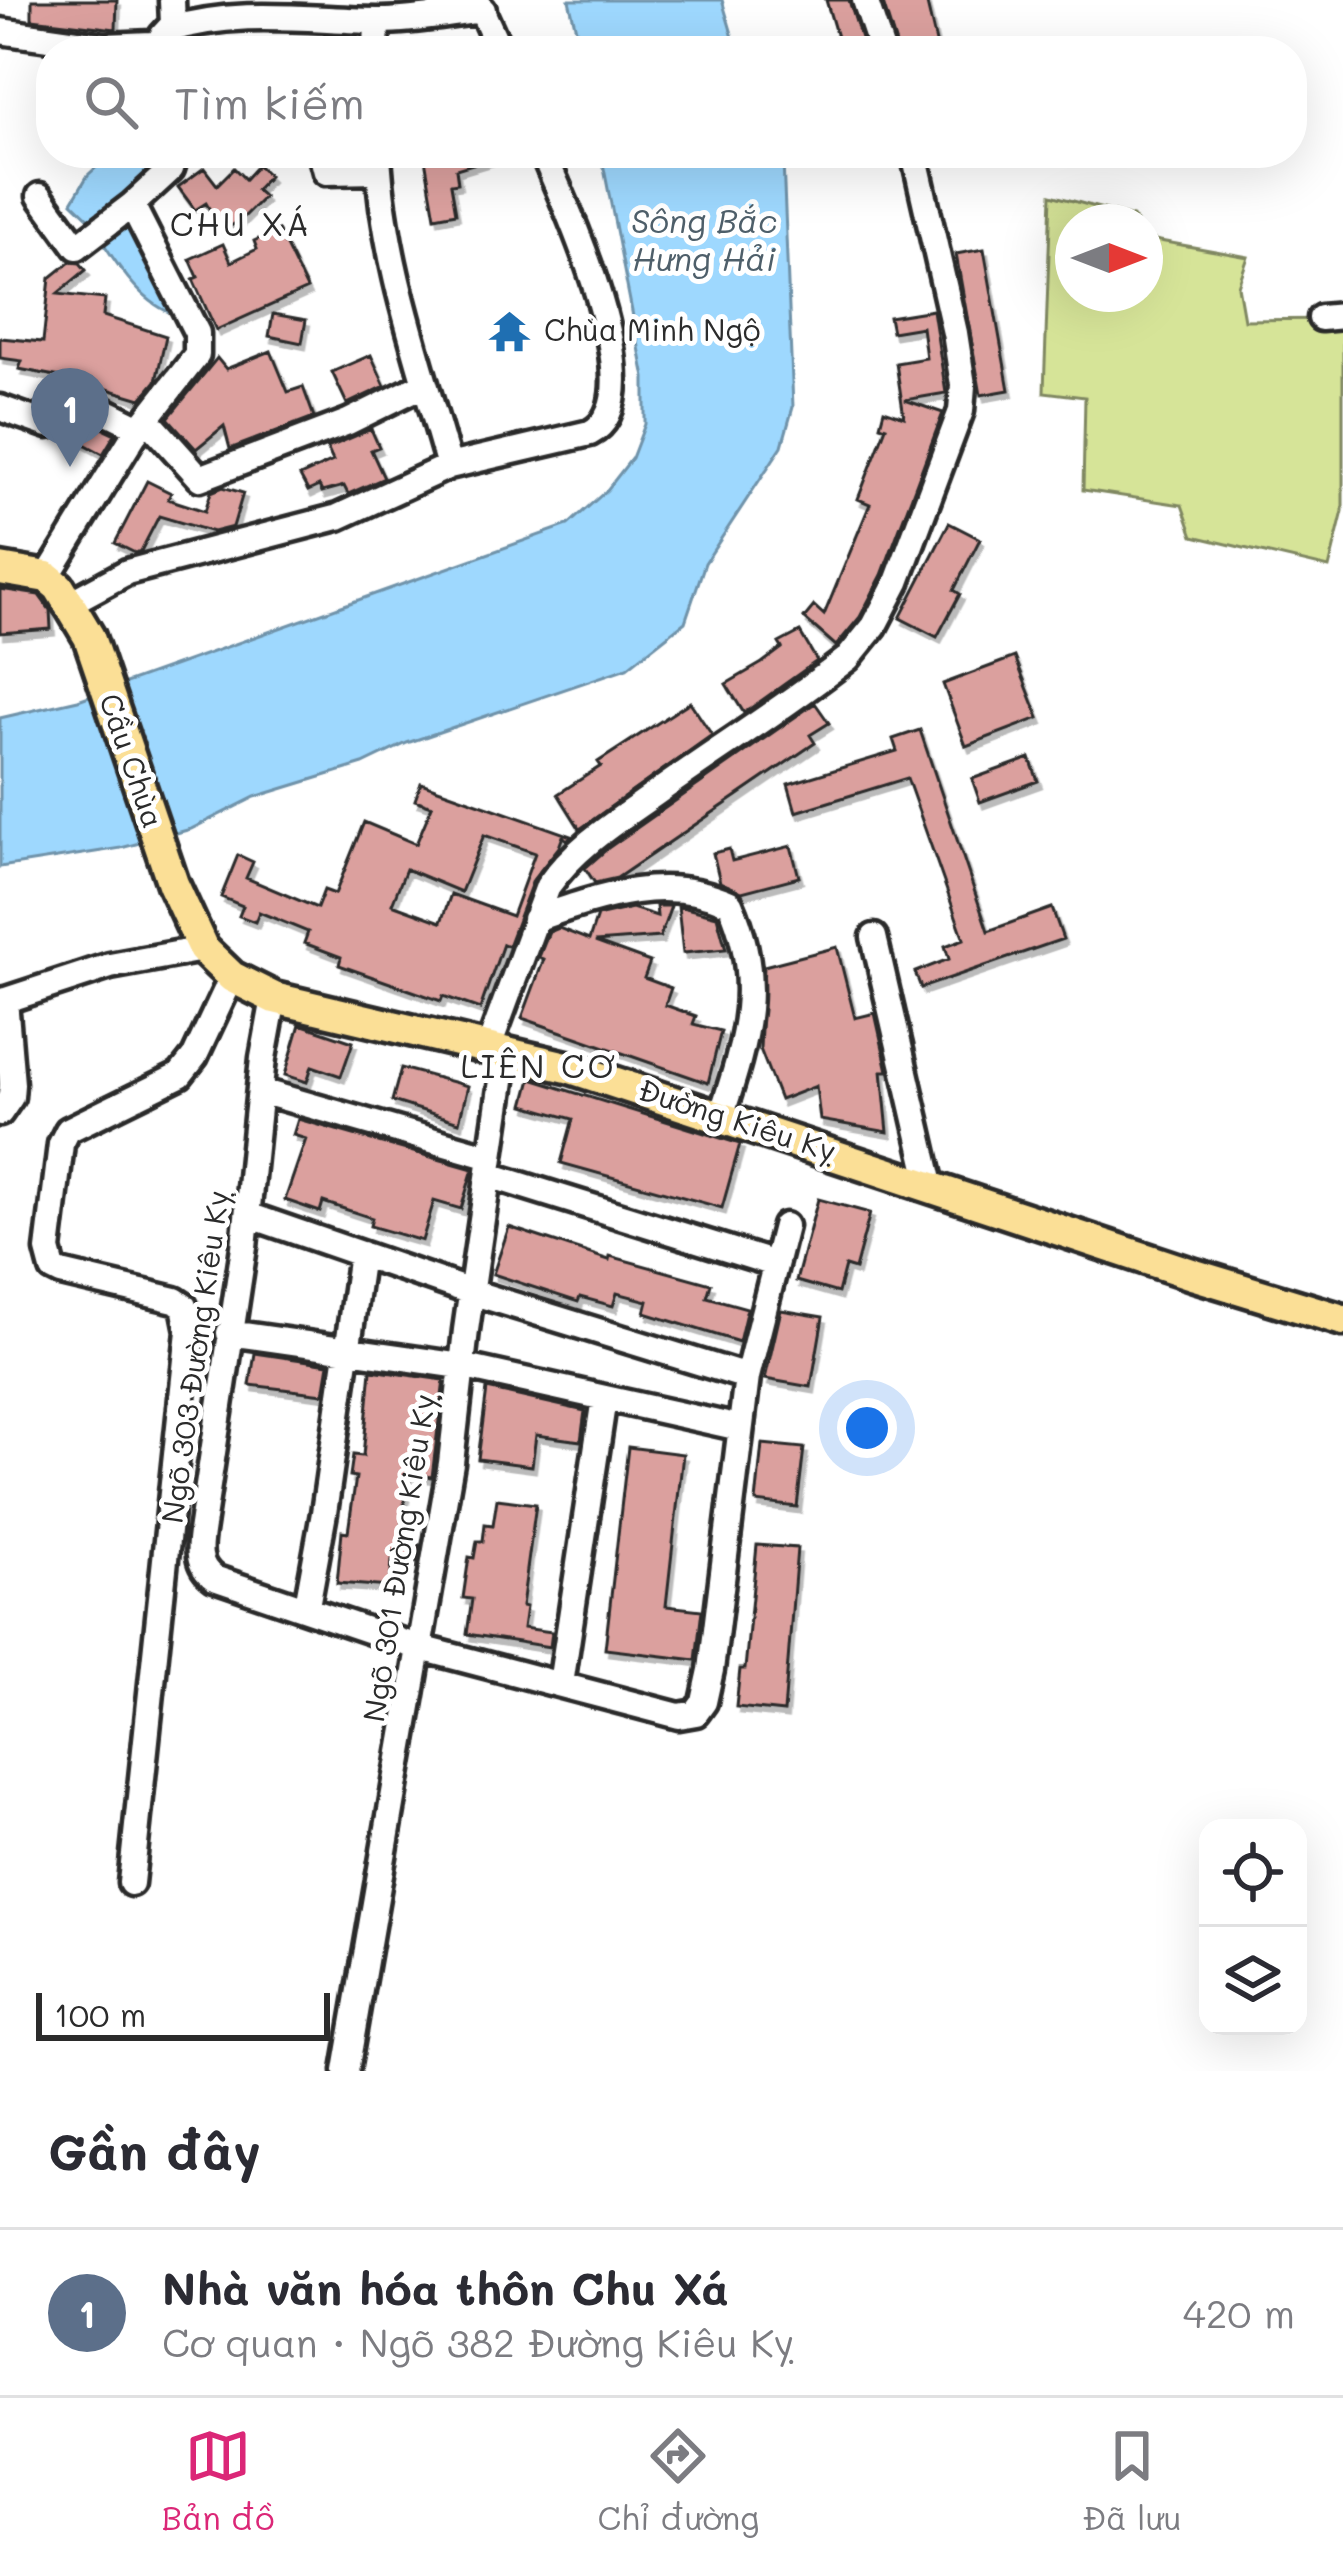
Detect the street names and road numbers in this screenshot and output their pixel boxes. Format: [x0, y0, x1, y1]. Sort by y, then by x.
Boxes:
street label: Cầu Chùa [91, 688, 175, 833]
street label: Đường Kiêu Kỵ [634, 1068, 842, 1170]
street label: Ngõ 303 Đường Kiêu Kỵ [151, 1187, 237, 1526]
street label: Ngõ 301 Đường Kiêu Kỵ [352, 1391, 444, 1724]

